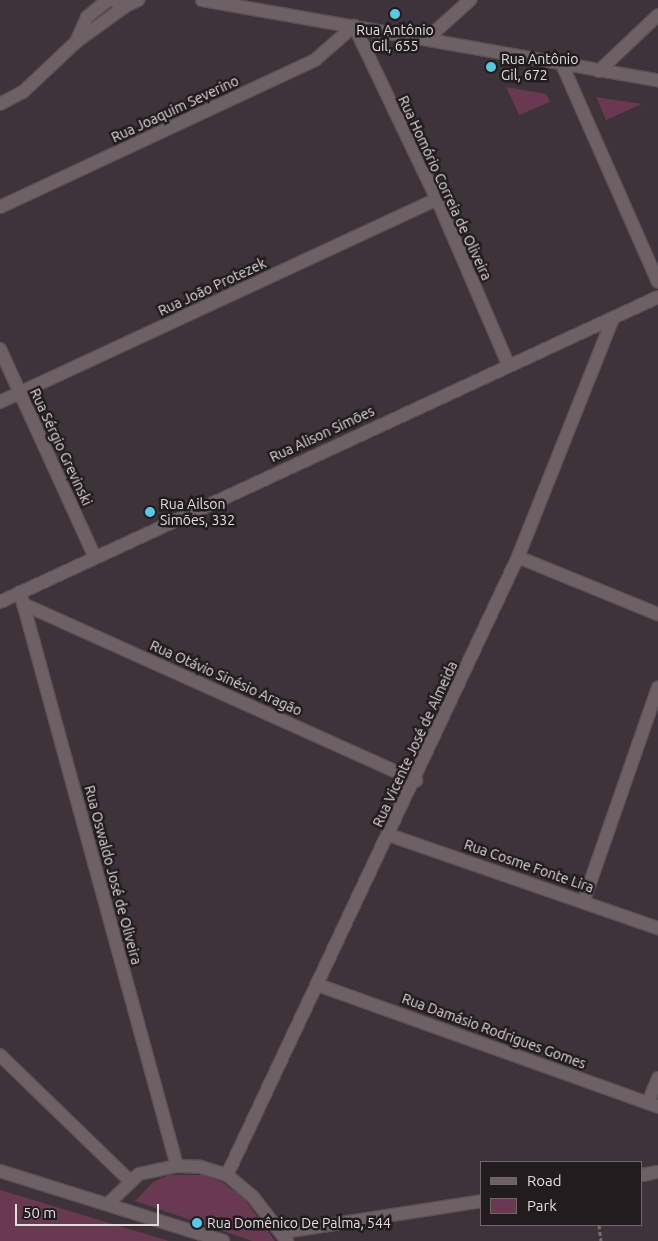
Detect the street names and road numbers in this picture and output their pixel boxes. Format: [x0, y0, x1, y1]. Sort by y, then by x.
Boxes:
street label: Rua Joaquim Severino [109, 72, 241, 146]
street label: Rua Homório Correia de Oliveira [395, 93, 495, 283]
street label: Rua João Protezek [155, 255, 269, 319]
street label: Rua Sérgio Grevinski [26, 386, 96, 508]
street label: Rua Alison Simões [267, 402, 377, 466]
street label: Rua Otávio Sinésio Aragão [147, 637, 305, 719]
street label: Rua Vicente José de Almeida [369, 658, 461, 830]
street label: Rua Oswaldo José de Oliveira [81, 784, 145, 966]
street label: Rua Cosme Fonte Lira [462, 836, 596, 896]
street label: Rua Damásio Rodrigues Gomes [400, 990, 588, 1072]

